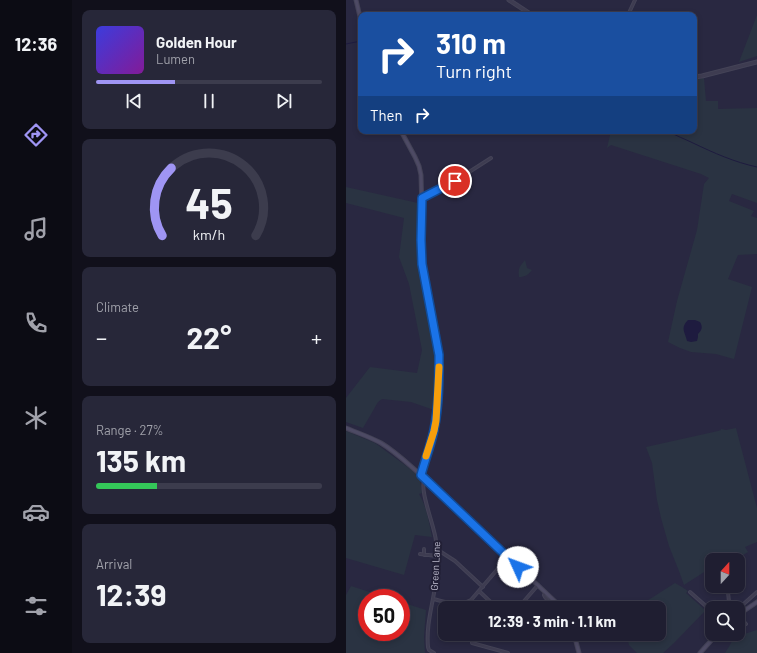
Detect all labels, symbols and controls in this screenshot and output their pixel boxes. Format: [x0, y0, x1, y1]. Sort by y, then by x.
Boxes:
text: 310 m [436, 26, 506, 60]
icon: right [370, 28, 422, 80]
text: 12:36 [15, 33, 57, 55]
text: Golden Hour [156, 33, 237, 51]
text: Lumen [156, 51, 195, 67]
text: Turn right [436, 60, 512, 82]
icon: previous [123, 90, 145, 112]
icon: pause [198, 90, 220, 112]
icon: next [273, 90, 295, 112]
icon: right [411, 104, 433, 126]
text: Then [370, 106, 403, 124]
icon: directions [22, 121, 50, 149]
pin [438, 164, 472, 198]
icon: arrive [444, 170, 466, 192]
text: 45 [185, 177, 233, 227]
icon: music [22, 215, 50, 243]
text: km/h [193, 225, 225, 242]
text: Climate [96, 299, 139, 315]
icon: phone [22, 309, 50, 337]
text: 22° [187, 319, 231, 355]
text: − [96, 324, 107, 350]
text: + [311, 324, 322, 350]
icon: climate [22, 404, 50, 432]
text: Range · 27% [96, 422, 164, 438]
text: 135 km [96, 442, 186, 478]
icon: car [22, 498, 50, 526]
street label: Green Lane [428, 541, 442, 591]
position arrow [497, 546, 539, 588]
north arrow [705, 553, 745, 593]
map controls [705, 553, 745, 641]
text: Arrival [96, 556, 132, 572]
text: 12:39 [96, 576, 166, 612]
speed limit sign: 50 [358, 589, 410, 641]
icon: filters [22, 592, 50, 620]
button: search [705, 601, 745, 641]
text: 12:39 · 3 min · 1.1 km [488, 612, 616, 630]

